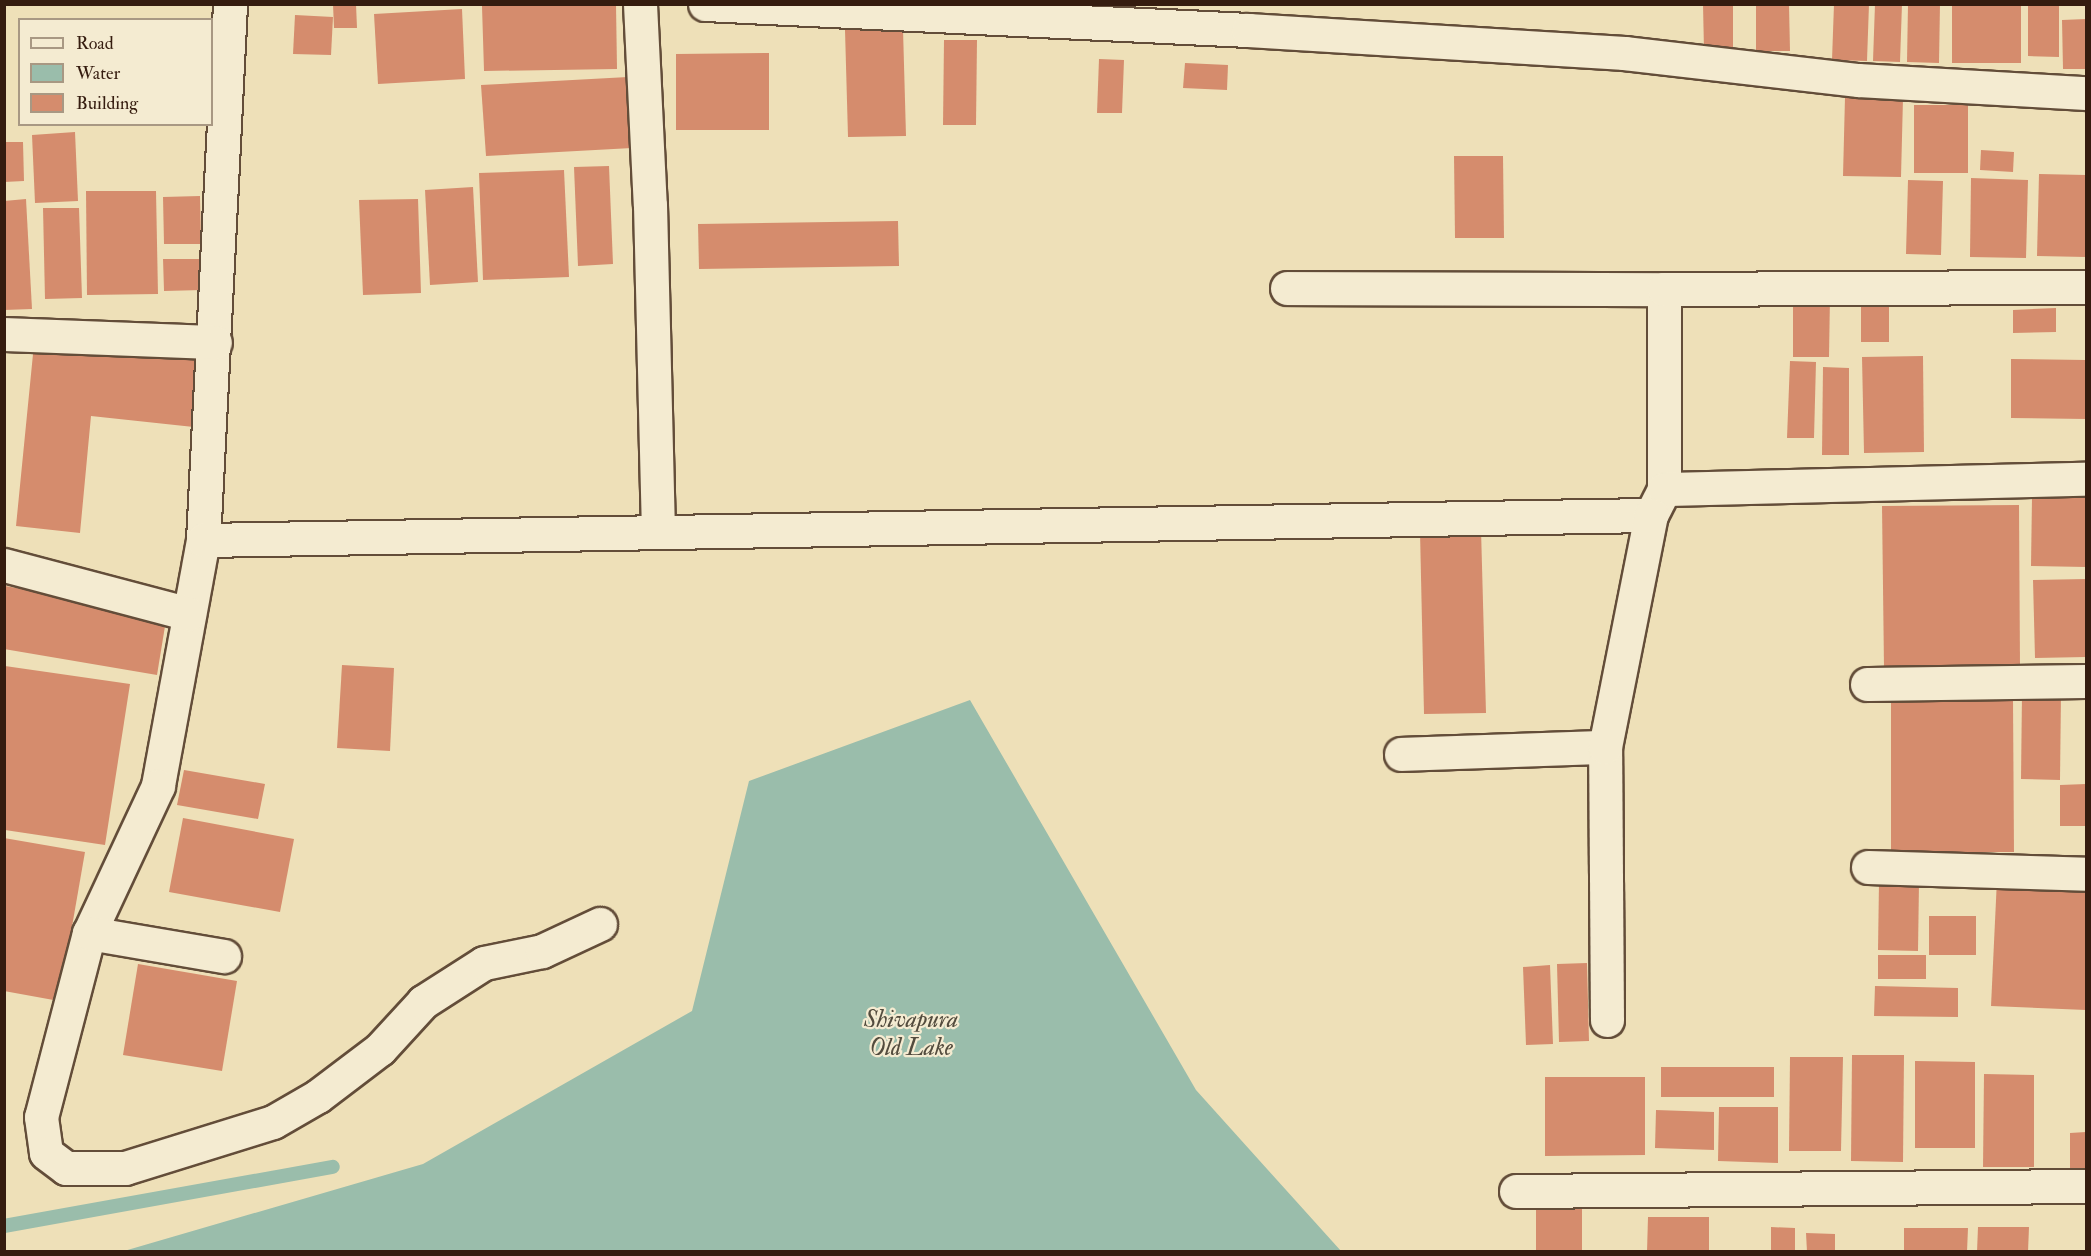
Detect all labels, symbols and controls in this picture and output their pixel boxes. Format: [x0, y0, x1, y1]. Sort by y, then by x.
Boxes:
legend [18, 18, 213, 126]
text: Road [76, 32, 114, 55]
text: Water [76, 62, 120, 85]
text: Building [76, 92, 138, 115]
water label: Shivapura Old Lake [864, 1006, 958, 1062]

